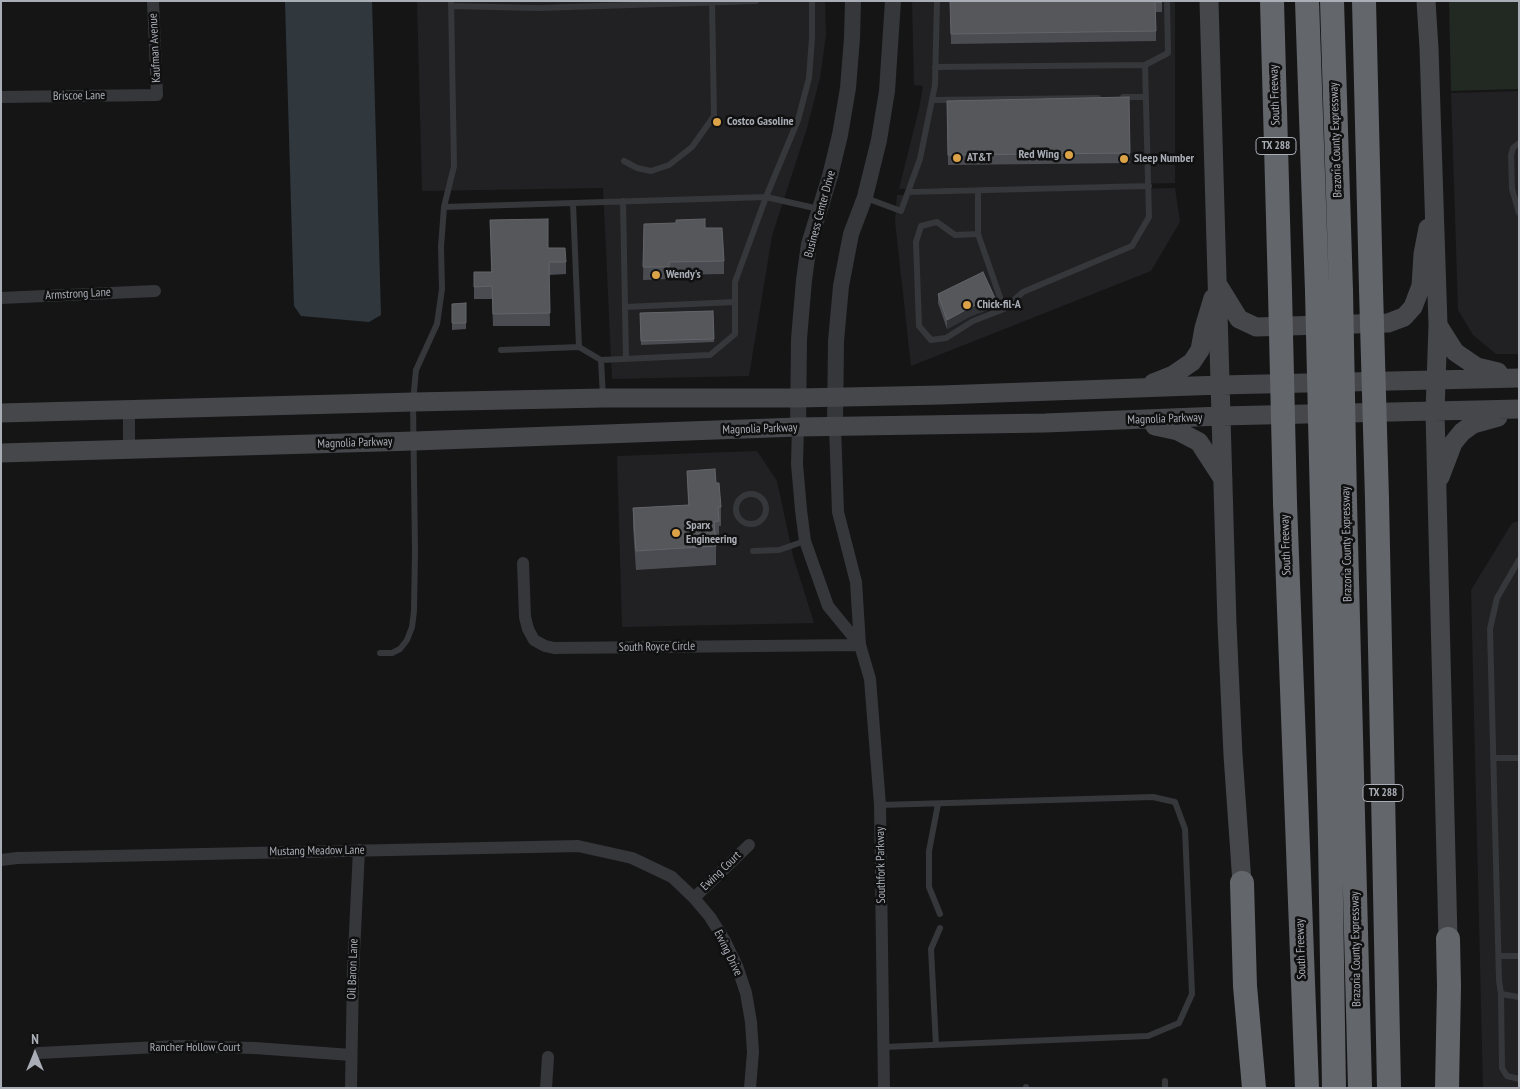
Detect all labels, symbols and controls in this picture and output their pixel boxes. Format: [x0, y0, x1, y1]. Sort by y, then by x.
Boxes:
street label: Kaufman Avenue [146, 13, 164, 83]
street label: South Freeway [1267, 64, 1283, 126]
street label: Brazoria County Expressway [1327, 82, 1345, 198]
street label: Briscoe Lane [53, 88, 105, 104]
place label: Costco Gasoline [727, 115, 794, 129]
marker: Costco Gasoline [711, 116, 723, 128]
road number: TX 288 [1256, 138, 1296, 154]
place label: Red Wing [1019, 148, 1059, 162]
marker: Red Wing [1063, 149, 1075, 161]
place label: AT&T [967, 151, 992, 165]
marker: AT&T [951, 152, 963, 164]
place label: Sleep Number [1134, 152, 1194, 166]
marker: Sleep Number [1118, 153, 1130, 165]
street label: Business Center Drive [801, 169, 839, 259]
place label: Wendy's [666, 268, 701, 282]
marker: Wendy's [650, 269, 662, 281]
street label: Armstrong Lane [45, 285, 111, 303]
place label: Chick-fil-A [977, 298, 1021, 312]
marker: Chick-fil-A [961, 299, 973, 311]
street label: Magnolia Parkway [1127, 410, 1203, 428]
street label: Magnolia Parkway [722, 420, 798, 438]
street label: Magnolia Parkway [317, 434, 393, 452]
street label: Brazoria County Expressway [1339, 486, 1355, 602]
street label: South Freeway [1278, 514, 1294, 576]
place label: Sparx Engineering [686, 519, 737, 547]
marker: Sparx Engineering [670, 527, 682, 539]
street label: South Royce Circle [619, 639, 695, 655]
road number: TX 288 [1363, 784, 1403, 801]
street label: Southfork Parkway [873, 826, 889, 904]
street label: Mustang Meadow Lane [269, 843, 365, 859]
street label: Ewing Court [698, 848, 744, 894]
street label: Brazoria County Expressway [1348, 891, 1364, 1007]
street label: South Freeway [1293, 918, 1309, 980]
street label: Ewing Drive [711, 928, 745, 978]
street label: Oil Baron Lane [345, 938, 361, 1000]
north arrow [10, 1029, 60, 1079]
text: N [31, 1030, 39, 1048]
street label: Rancher Hollow Court [150, 1041, 240, 1055]

